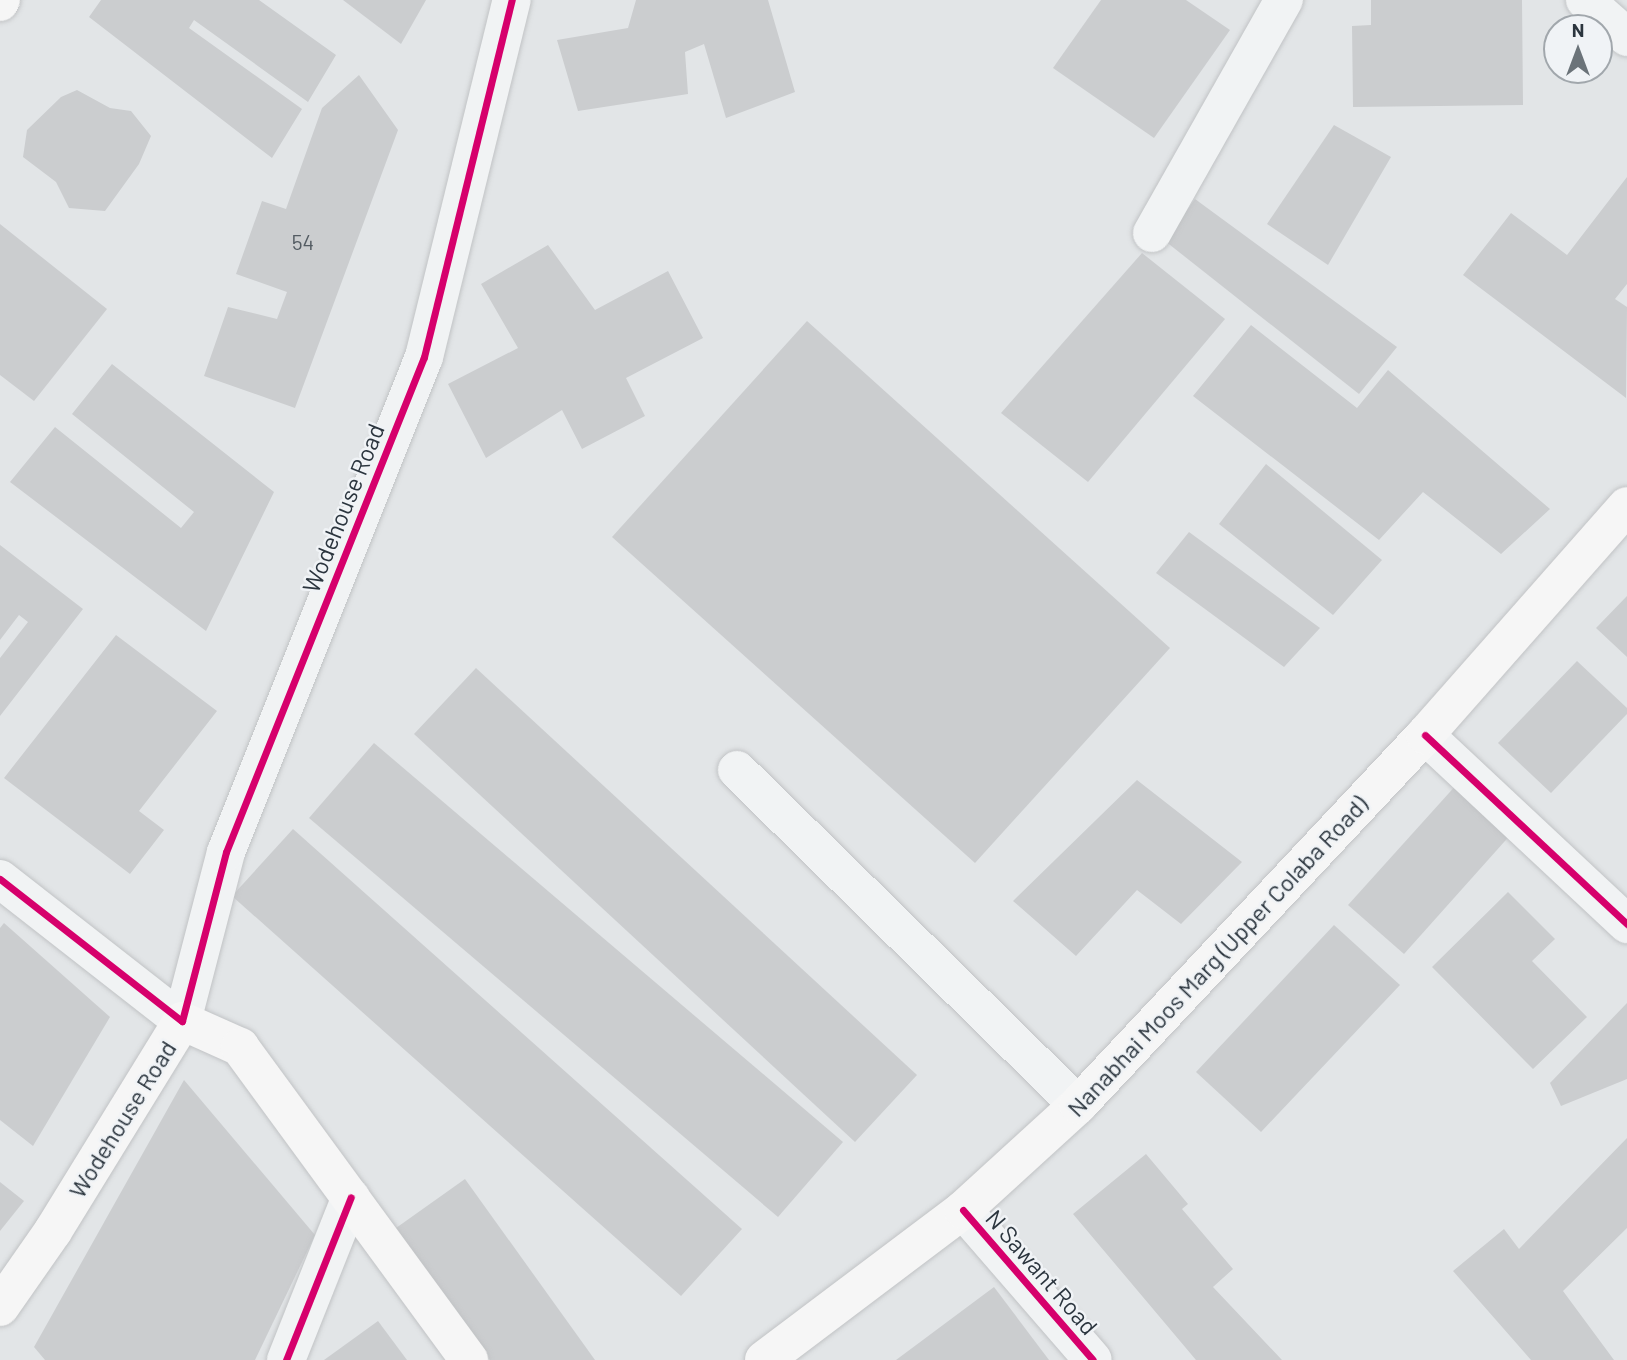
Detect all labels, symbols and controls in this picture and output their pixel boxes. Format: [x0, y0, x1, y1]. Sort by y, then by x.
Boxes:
north arrow [1543, 14, 1613, 84]
text: N [1572, 18, 1584, 41]
house number: 54 [292, 229, 314, 255]
street label: Wodehouse Road [296, 419, 390, 597]
street label: Nanabhai Moos Marg (Upper Colaba Road) [1061, 790, 1373, 1122]
street label: Wodehouse Road [62, 1035, 182, 1203]
street label: N Sawant Road [980, 1204, 1104, 1340]

